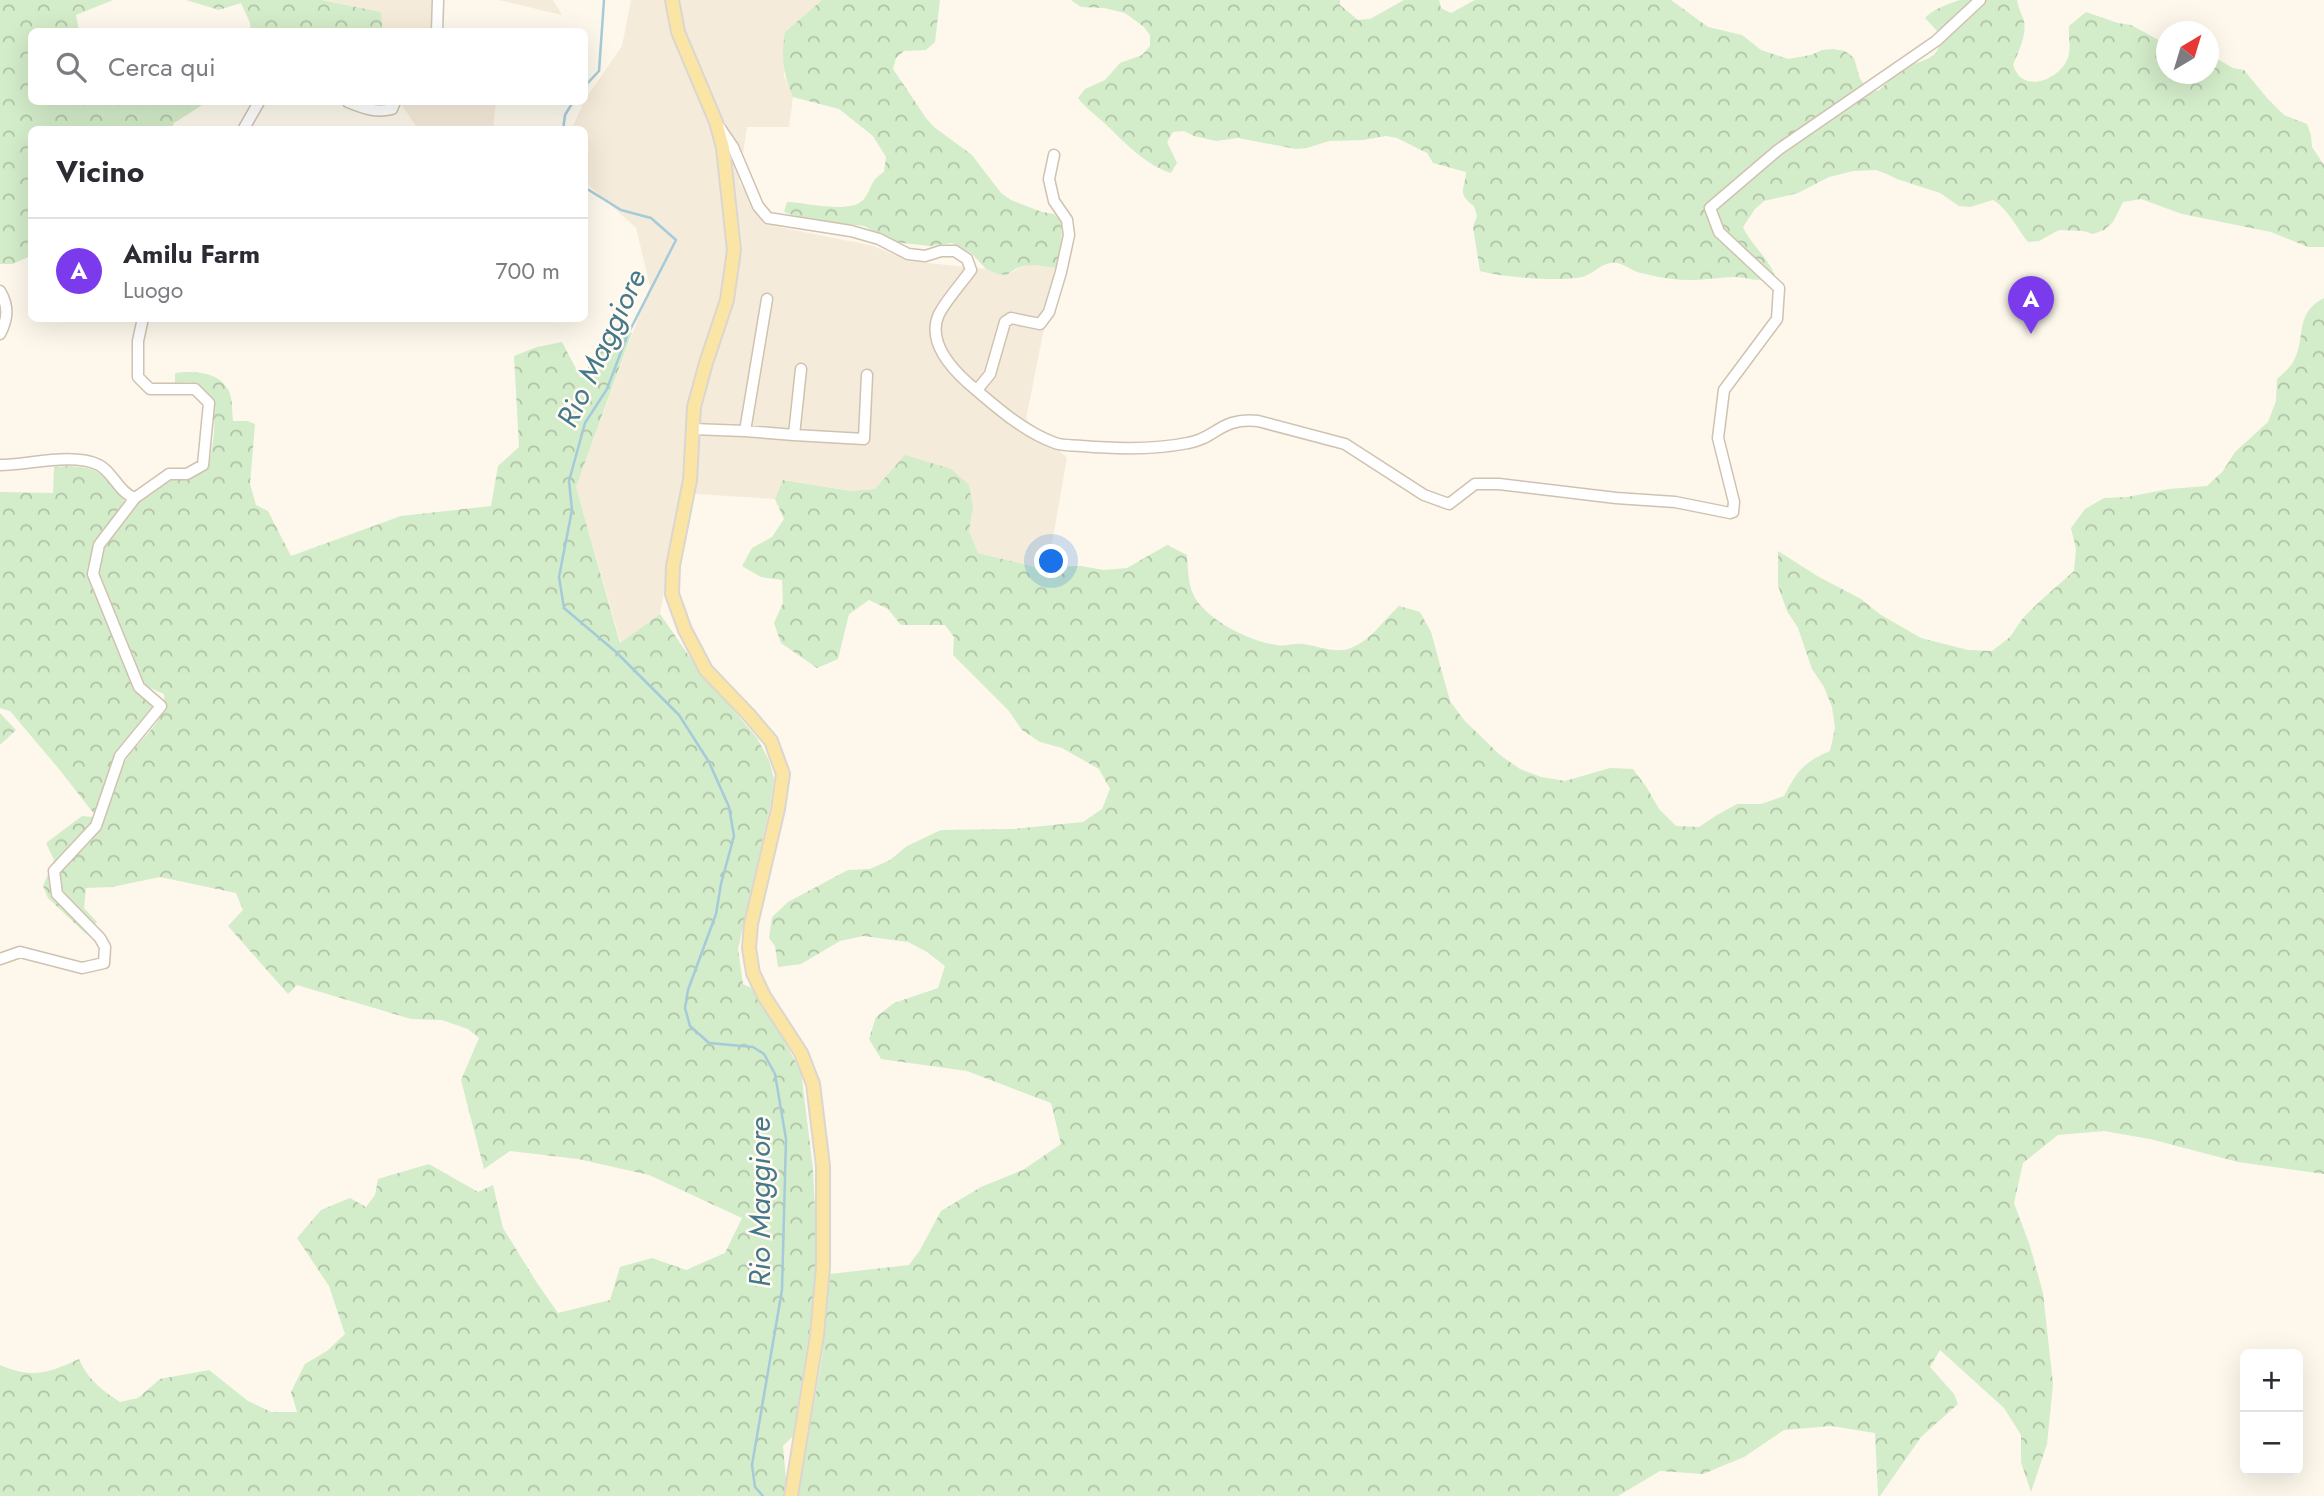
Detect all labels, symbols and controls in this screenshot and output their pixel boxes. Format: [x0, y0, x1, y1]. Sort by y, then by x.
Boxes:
north arrow [2156, 21, 2219, 84]
search box [28, 28, 588, 105]
icon: search [52, 48, 90, 86]
text: Cerca qui [108, 48, 216, 86]
text: Vicino [56, 150, 144, 193]
text: Amilu Farm [123, 235, 260, 273]
text: A [71, 254, 87, 288]
text: 700 m [495, 254, 560, 288]
water label: Rio Maggiore [546, 262, 656, 434]
text: Luogo [123, 273, 183, 307]
pin: A [2008, 276, 2054, 334]
your location [1034, 544, 1068, 578]
water label: Rio Maggiore [738, 1117, 781, 1287]
map controls [2240, 1349, 2303, 1475]
button: + [2240, 1349, 2303, 1412]
button: − [2240, 1412, 2303, 1475]

